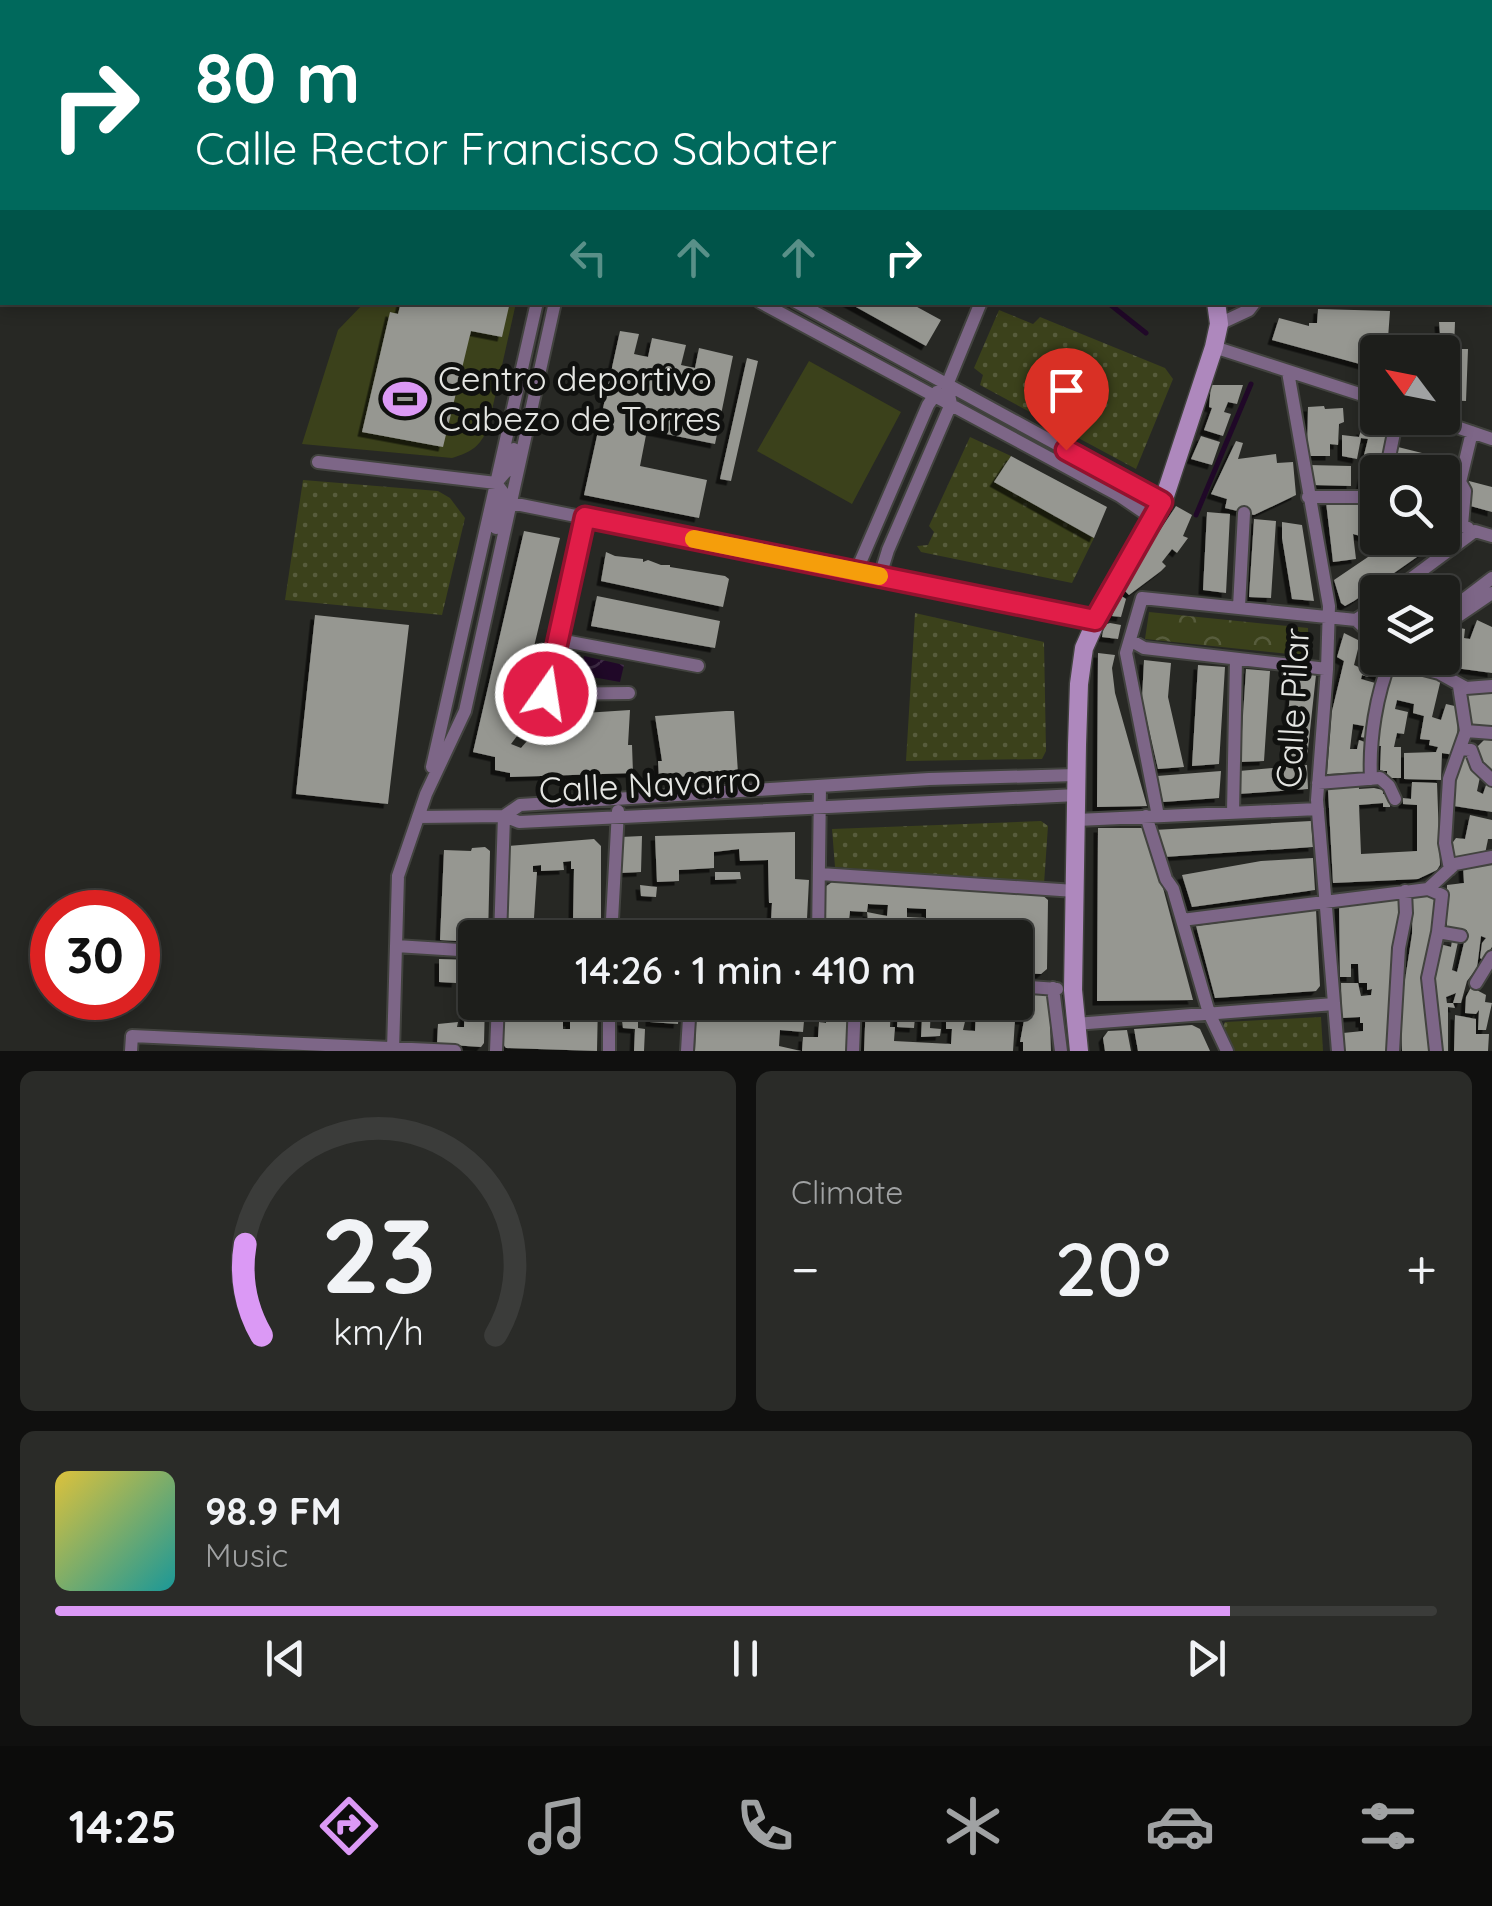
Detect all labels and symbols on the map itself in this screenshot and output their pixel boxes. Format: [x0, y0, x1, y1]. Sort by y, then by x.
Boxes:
north arrow [1360, 335, 1460, 435]
pin [1024, 348, 1109, 451]
place label: Centro deportivo Cabezo de Torres [438, 356, 721, 440]
sports icon: Centro deportivo Cabezo de Torres [381, 375, 429, 423]
street label: Calle Pilar [1266, 627, 1318, 789]
position arrow [494, 642, 598, 746]
street label: Calle Navarro [538, 756, 762, 812]
speed limit sign: 30 [30, 890, 160, 1020]

